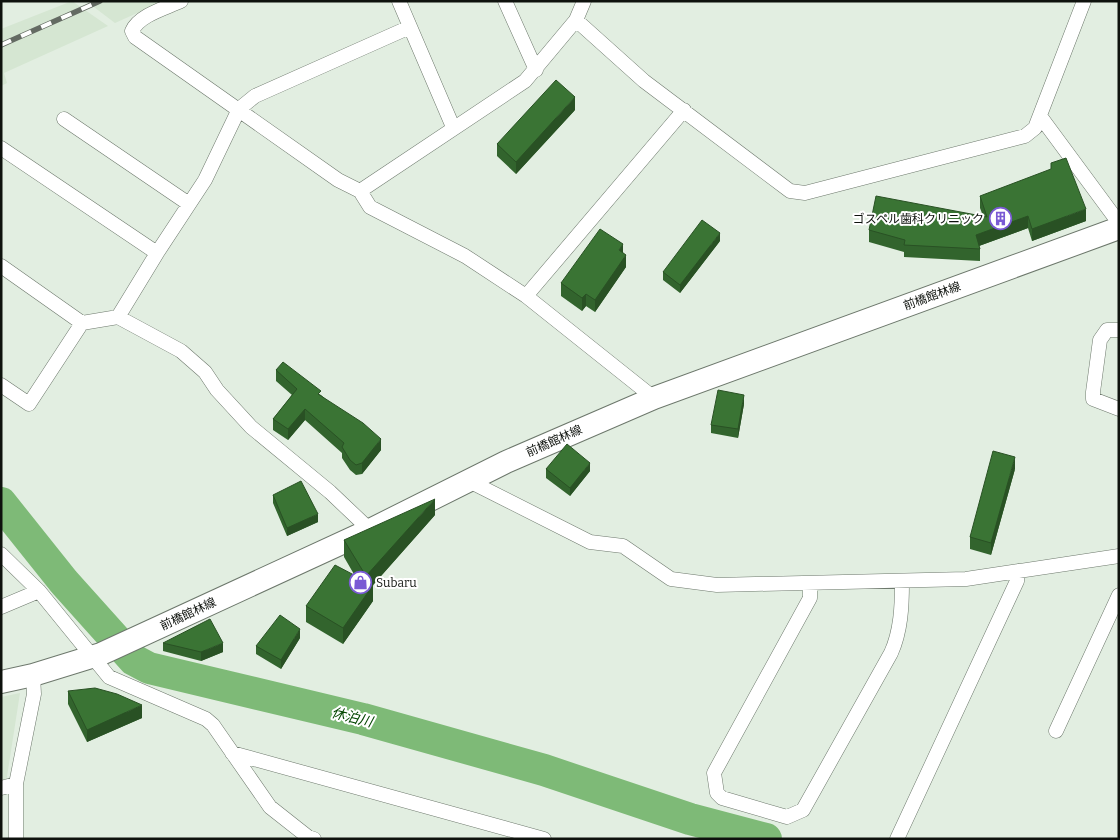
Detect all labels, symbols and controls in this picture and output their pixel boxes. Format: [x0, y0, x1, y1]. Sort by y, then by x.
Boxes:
building icon: ゴスペル歯科クリニック [988, 207, 1012, 231]
place label: ゴスペル歯科クリニック [853, 212, 984, 226]
street label: 前橋館林線 [901, 279, 963, 313]
street label: 前橋館林線 [524, 422, 584, 460]
shop icon: Subaru [348, 571, 372, 595]
place label: Subaru [376, 576, 417, 590]
street label: 前橋館林線 [158, 595, 218, 633]
water label: 休泊川 [329, 704, 376, 731]

